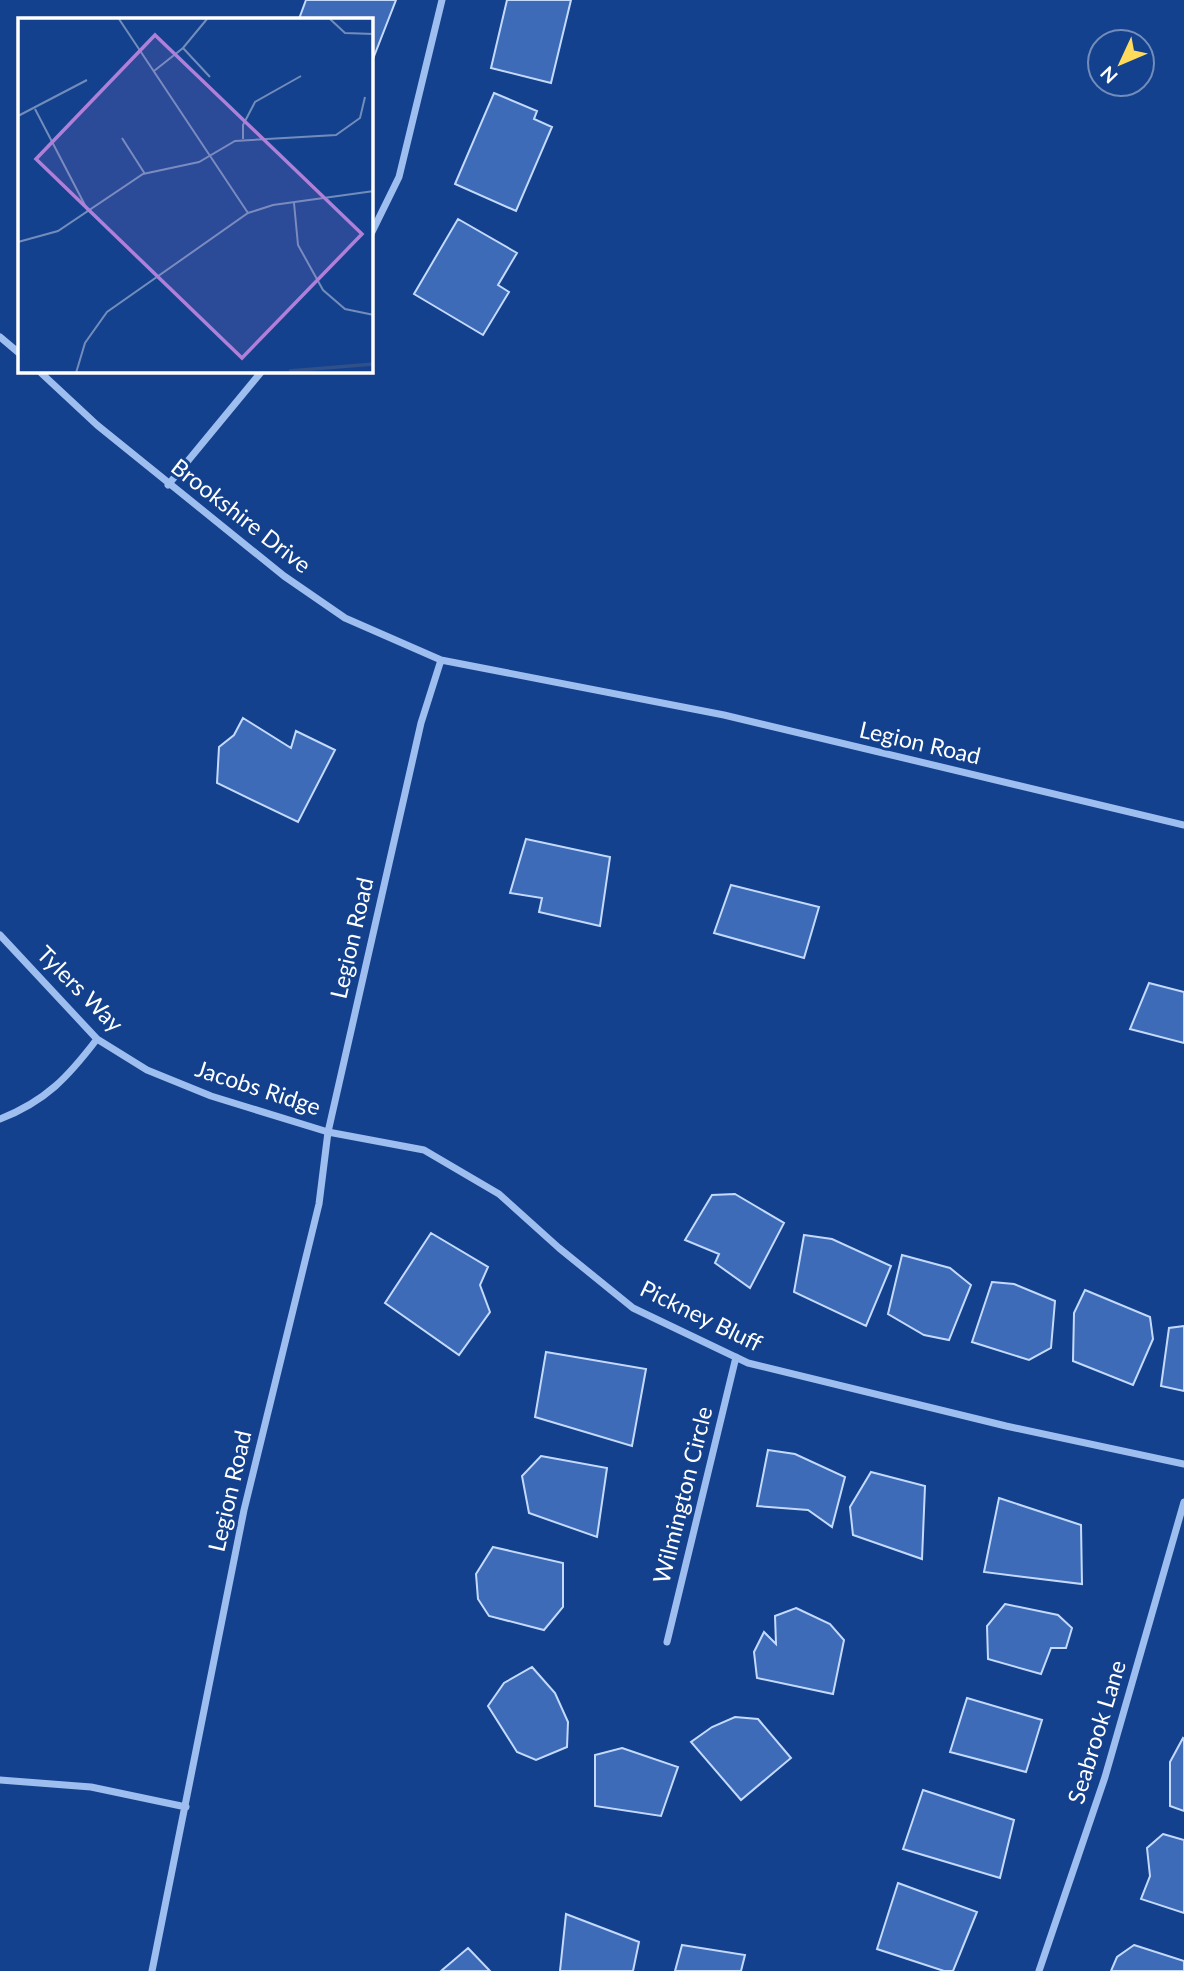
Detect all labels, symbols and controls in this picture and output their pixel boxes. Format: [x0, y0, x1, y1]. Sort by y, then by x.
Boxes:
inset map [18, 18, 373, 373]
north arrow [1086, 28, 1156, 98]
text: N [1095, 62, 1122, 88]
street label: Brookshire Drive [166, 452, 317, 578]
street label: Legion Road [857, 715, 983, 770]
street label: Legion Road [324, 875, 379, 1001]
street label: Tylers Way [32, 939, 130, 1037]
street label: Jacobs Ridge [192, 1054, 324, 1120]
street label: Pickney Bluff [636, 1274, 768, 1357]
street label: Wilmington Circle [647, 1403, 718, 1586]
street label: Legion Road [202, 1428, 257, 1554]
street label: Seabrook Lane [1061, 1657, 1131, 1807]

